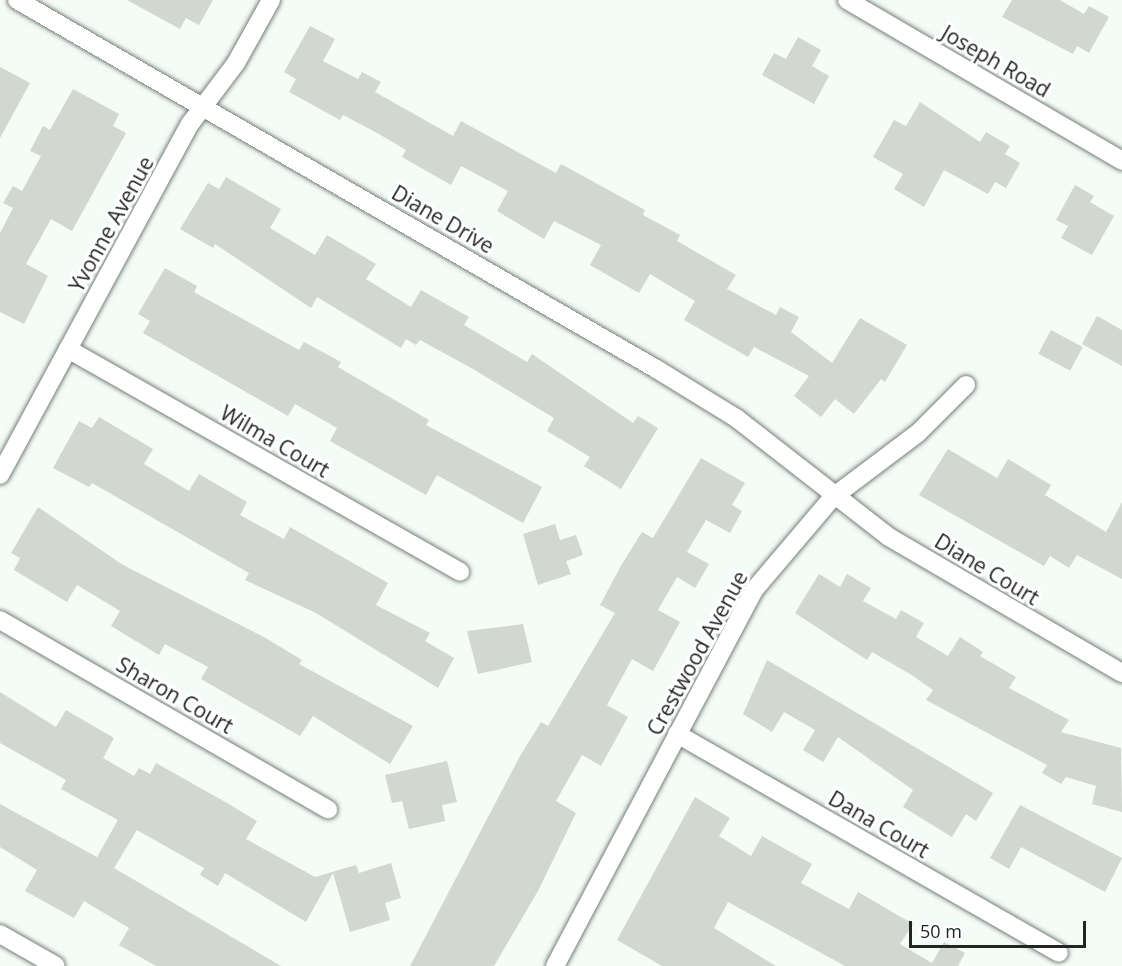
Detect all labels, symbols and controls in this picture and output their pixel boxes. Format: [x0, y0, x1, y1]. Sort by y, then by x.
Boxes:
street label: Joseph Road [937, 20, 1055, 102]
street label: Yvonne Avenue [63, 152, 159, 296]
street label: Diane Drive [387, 180, 499, 258]
street label: Wilma Court [216, 400, 334, 482]
street label: Diane Court [930, 528, 1044, 610]
street label: Crestwood Avenue [641, 566, 753, 740]
street label: Sharon Court [112, 651, 238, 739]
street label: Dana Court [824, 785, 934, 863]
scale bar [912, 909, 1089, 947]
text: 50 m [920, 919, 962, 943]

